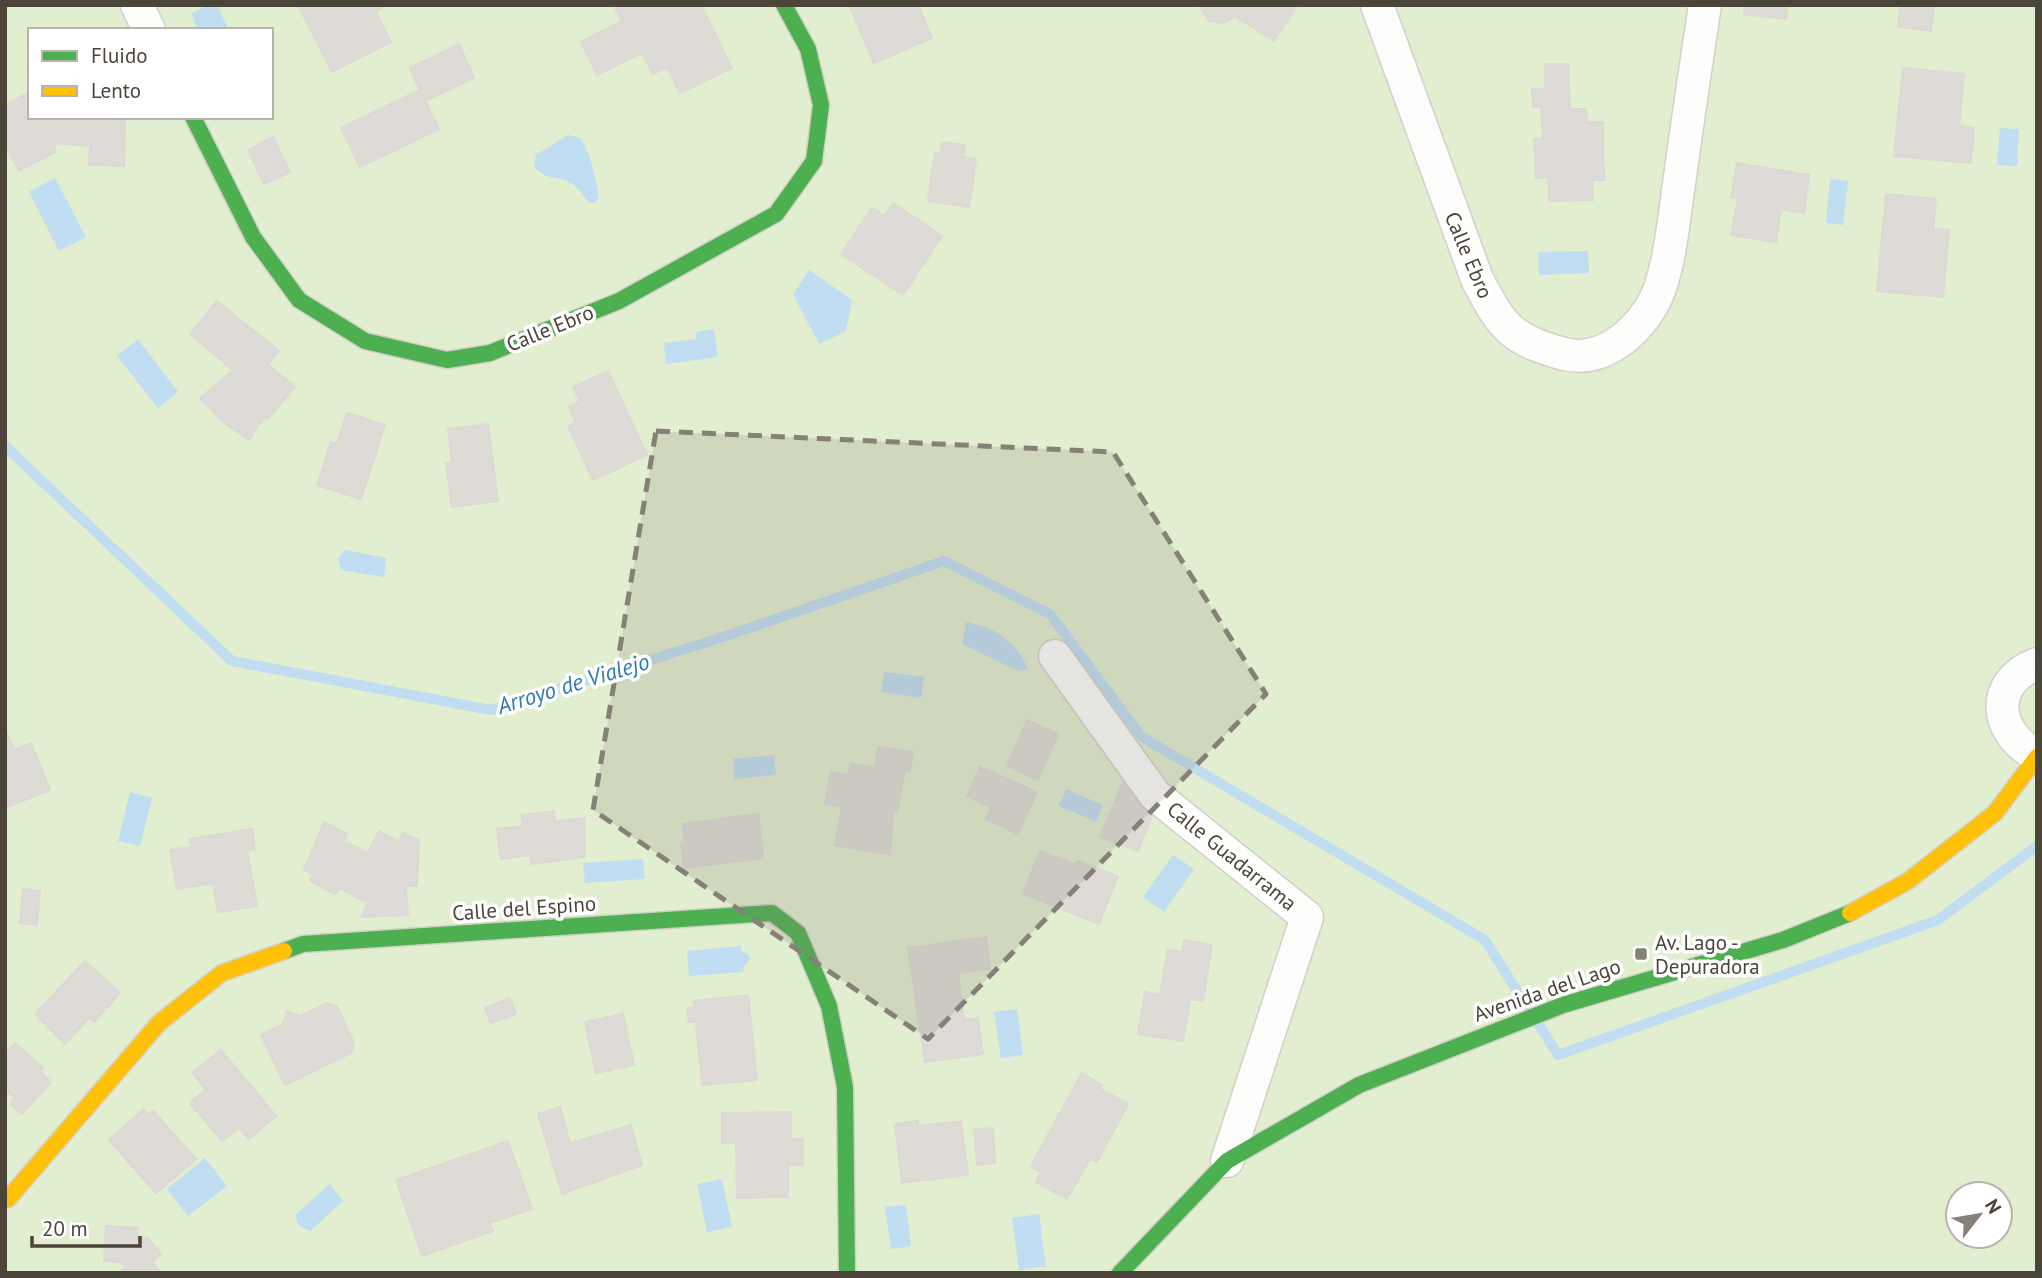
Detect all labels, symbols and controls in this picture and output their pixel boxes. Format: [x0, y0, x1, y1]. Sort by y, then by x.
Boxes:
legend [28, 28, 273, 119]
text: Fluido [91, 42, 148, 69]
text: Lento [91, 77, 141, 104]
street label: Calle Ebro [1439, 208, 1499, 302]
street label: Calle Ebro [502, 298, 598, 358]
water label: Arroyo de Vialejo [492, 646, 653, 720]
street label: Calle Guadarrama [1162, 795, 1302, 917]
street label: Calle del Espino [451, 890, 597, 926]
place label: Av. Lago - Depuradora [1655, 929, 1760, 980]
marker: Av. Lago - Depuradora [1633, 946, 1649, 962]
street label: Avenida del Lago [1470, 952, 1624, 1028]
north arrow [1944, 1180, 2014, 1250]
text: N [1980, 1195, 2007, 1218]
scale bar [32, 1204, 140, 1248]
text: 20 m [42, 1215, 88, 1242]

